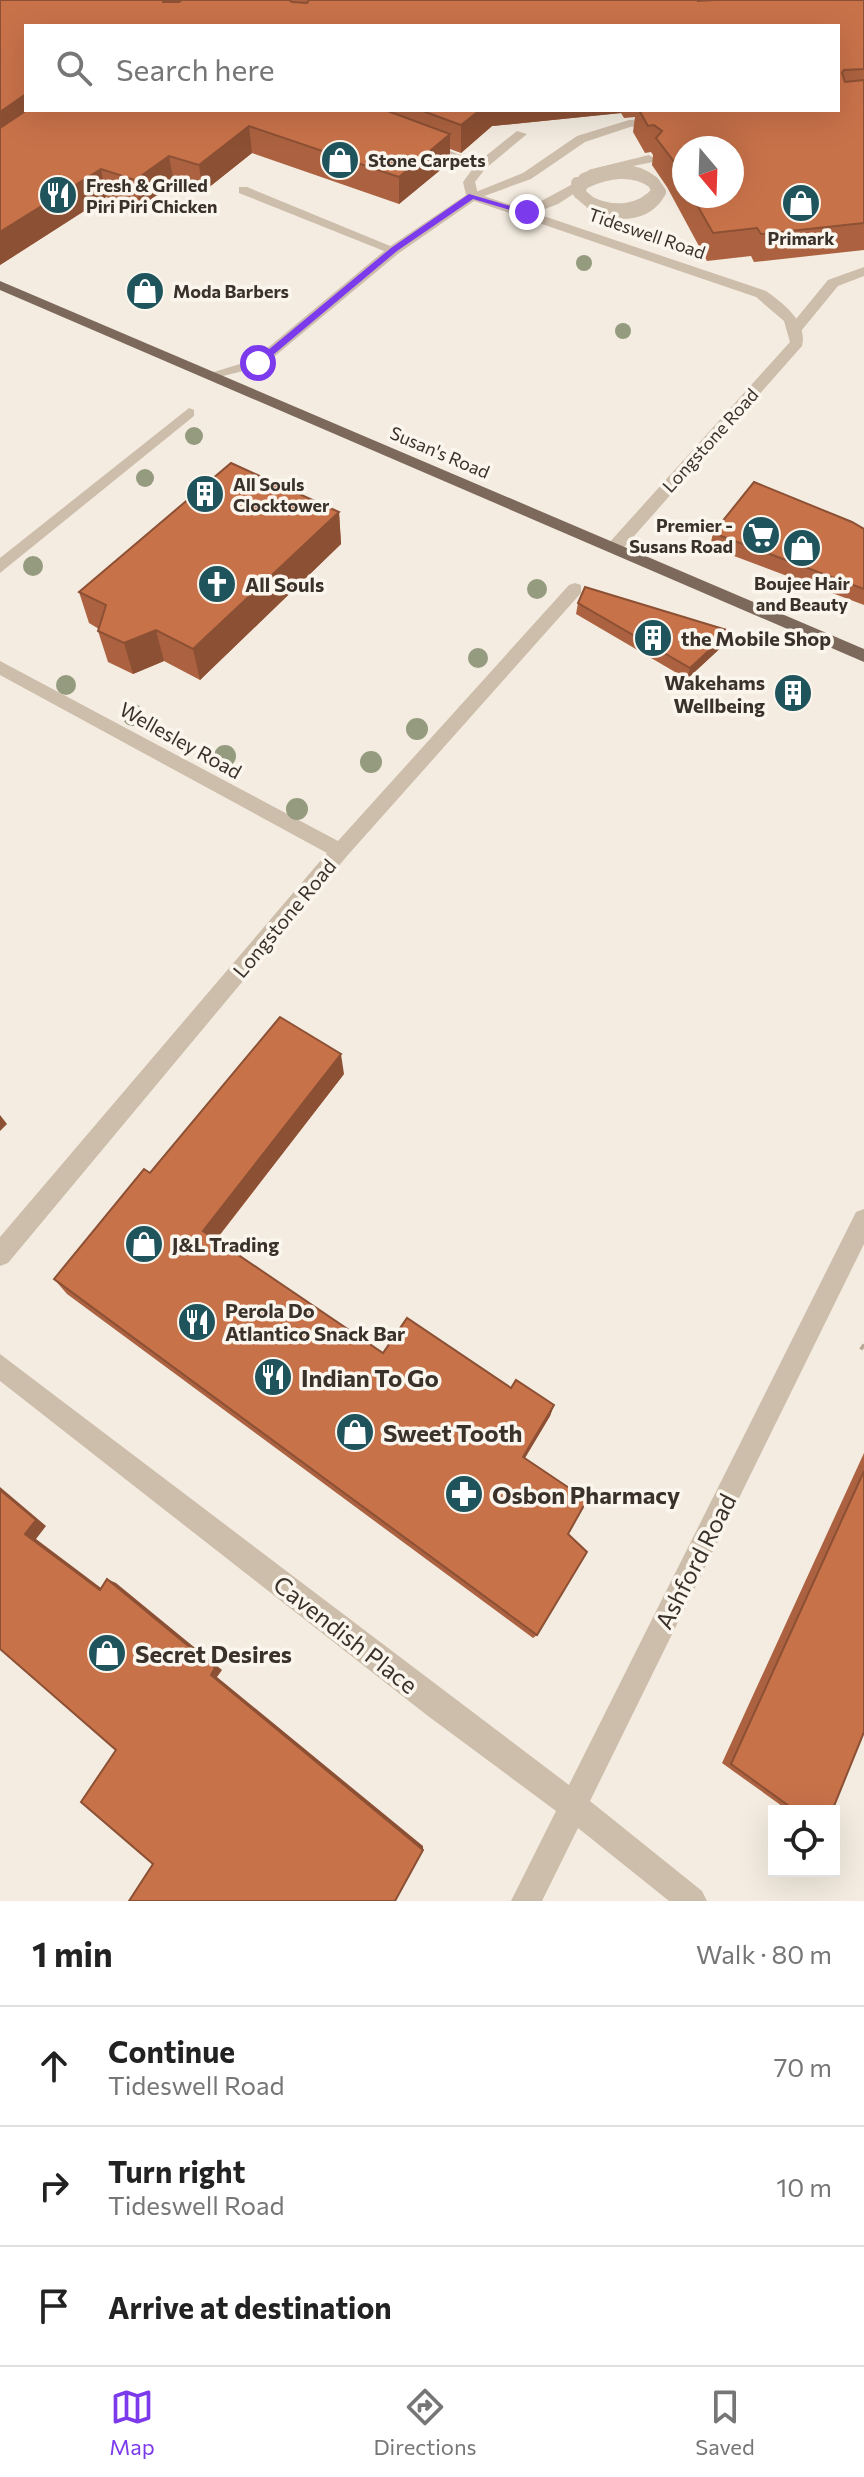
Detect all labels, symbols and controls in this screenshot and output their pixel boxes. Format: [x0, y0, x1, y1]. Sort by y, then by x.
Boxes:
search box [24, 24, 840, 112]
icon: search [52, 46, 96, 90]
text: Search here [116, 50, 275, 87]
north arrow [672, 136, 744, 208]
shop icon: Stone Carpets [319, 139, 361, 181]
place label: Stone Carpets [368, 149, 486, 171]
restaurant icon: Fresh & Grilled Piri Piri Chicken [37, 174, 79, 216]
place label: Fresh & Grilled Piri Piri Chicken [86, 174, 217, 217]
shop icon: Primark [780, 182, 822, 224]
route end [509, 194, 545, 230]
street label: Tideswell Road [586, 203, 708, 263]
place label: Primark [767, 227, 835, 249]
shop icon: Moda Barbers [124, 270, 166, 312]
place label: Moda Barbers [173, 280, 289, 302]
route start [240, 345, 276, 381]
street label: Longstone Road [657, 383, 763, 497]
street label: Susan's Road [387, 421, 493, 483]
building icon: All Souls Clocktower [184, 473, 226, 515]
place label: All Souls Clocktower [233, 473, 330, 516]
place label: Premier - Susans Road [629, 514, 733, 557]
supermarket icon: Premier - Susans Road [740, 514, 782, 556]
shop icon: Boujee Hair and Beauty [781, 527, 823, 569]
church icon: All Souls [196, 563, 238, 605]
place label: All Souls [245, 572, 324, 596]
place label: Boujee Hair and Beauty [754, 572, 850, 615]
building icon: the Mobile Shop [632, 617, 674, 659]
place label: the Mobile Shop [681, 626, 831, 650]
place label: Wakehams Wellbeing [664, 670, 765, 717]
building icon: Wakehams Wellbeing [772, 672, 814, 714]
street label: Wellesley Road [116, 697, 246, 783]
street label: Longstone Road [227, 854, 341, 982]
shop icon: J&L Trading [123, 1223, 165, 1265]
place label: J&L Trading [172, 1232, 279, 1256]
place label: Perola Do Atlantico Snack Bar [225, 1298, 405, 1345]
restaurant icon: Perola Do Atlantico Snack Bar [176, 1301, 218, 1343]
restaurant icon: Indian To Go [252, 1356, 294, 1398]
place label: Indian To Go [301, 1363, 439, 1392]
shop icon: Sweet Tooth [334, 1411, 376, 1453]
place label: Sweet Tooth [383, 1418, 522, 1447]
pharmacy icon: Osbon Pharmacy [443, 1473, 485, 1515]
place label: Osbon Pharmacy [492, 1480, 680, 1509]
street label: Ashford Road [648, 1488, 742, 1634]
street label: Cavendish Place [268, 1569, 424, 1699]
shop icon: Secret Desires [86, 1632, 128, 1674]
place label: Secret Desires [135, 1639, 292, 1668]
map controls [768, 1805, 840, 1877]
button: locate [768, 1805, 840, 1877]
text: 1 min [32, 1932, 113, 1974]
text: Walk · 80 m [696, 1938, 832, 1969]
text: Continue [108, 2032, 235, 2069]
icon: ahead [32, 2044, 76, 2088]
text: 70 m [774, 2051, 832, 2082]
text: Tideswell Road [108, 2069, 285, 2100]
text: Turn right [108, 2152, 245, 2189]
icon: right [32, 2164, 76, 2208]
text: 10 m [776, 2171, 832, 2202]
text: Tideswell Road [108, 2189, 285, 2220]
icon: arrive [32, 2284, 76, 2328]
text: Arrive at destination [108, 2288, 392, 2325]
tab: Map [109, 2385, 155, 2460]
tab: Directions [373, 2385, 477, 2460]
tab: Saved [695, 2385, 755, 2460]

